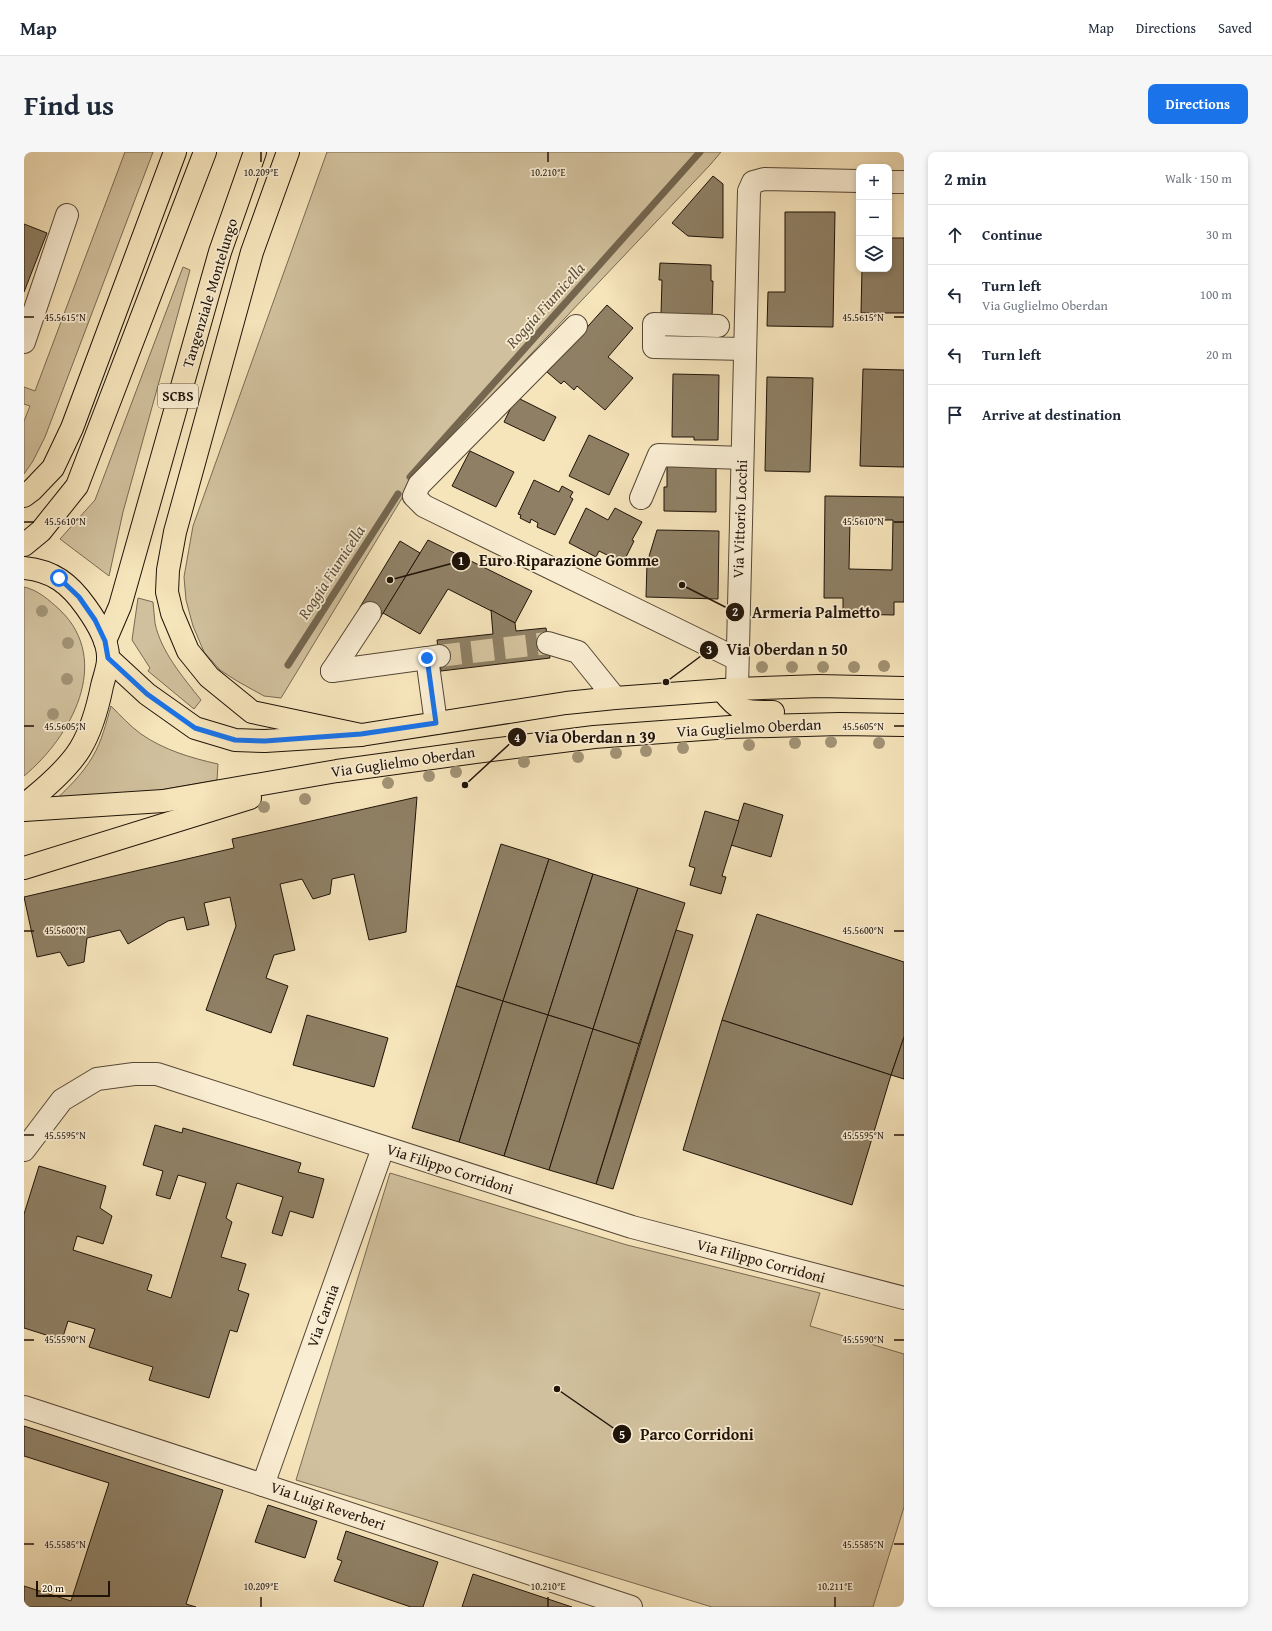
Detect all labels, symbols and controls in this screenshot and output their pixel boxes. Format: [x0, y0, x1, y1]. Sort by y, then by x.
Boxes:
text: Map [20, 14, 57, 42]
text: Map [1088, 18, 1114, 38]
text: Directions [1136, 18, 1196, 38]
text: Saved [1218, 18, 1252, 38]
text: Find us [24, 84, 114, 125]
button: Directions [1148, 84, 1248, 124]
map controls [856, 164, 892, 272]
button: + [856, 164, 892, 200]
text: 10.209°E [243, 165, 279, 180]
text: 10.210°E [530, 165, 566, 180]
text: 2 min [944, 166, 986, 191]
text: Walk · 150 m [1165, 169, 1232, 188]
button: − [856, 200, 892, 236]
street label: Tangenziale Montelungo [177, 215, 242, 370]
icon: ahead [944, 224, 966, 246]
text: Continue [982, 224, 1043, 245]
text: 30 m [1206, 225, 1232, 244]
button: layers [856, 236, 892, 272]
water label: Roggia Fiumicella [499, 256, 590, 354]
text: Turn left [982, 275, 1041, 296]
icon: left [944, 284, 966, 306]
text: 100 m [1200, 285, 1232, 304]
text: Via Guglielmo Oberdan [982, 296, 1108, 315]
text: 45.5615°N [44, 310, 86, 325]
text: 45.5615°N [842, 310, 884, 325]
icon: left [944, 344, 966, 366]
text: Turn left [982, 344, 1041, 365]
text: 20 m [1206, 345, 1232, 364]
road number: SCBS [158, 384, 198, 408]
icon: arrive [944, 404, 966, 426]
text: Arrive at destination [982, 404, 1121, 425]
street label: Via Vittorio Locchi [727, 459, 752, 579]
text: 45.5610°N [44, 514, 86, 529]
text: 45.5610°N [842, 514, 884, 529]
water label: Roggia Fiumicella [291, 520, 371, 625]
callout: Euro Riparazione Gomme [451, 547, 667, 575]
text: Euro Riparazione Gomme [479, 548, 659, 572]
text: 1 [458, 552, 464, 569]
route start [50, 569, 68, 587]
callout: Armeria Palmetto [725, 598, 888, 626]
text: Armeria Palmetto [752, 600, 880, 624]
text: 2 [732, 603, 738, 620]
callout: Via Oberdan n 50 [699, 636, 856, 664]
text: Via Oberdan n 50 [726, 637, 848, 661]
text: 3 [706, 641, 712, 658]
route end [418, 649, 436, 667]
street label: Via Guglielmo Oberdan [676, 713, 823, 742]
text: 45.5605°N [44, 719, 86, 734]
text: 45.5605°N [842, 719, 884, 734]
callout: Via Oberdan n 39 [507, 723, 664, 751]
text: Via Oberdan n 39 [534, 725, 656, 749]
text: 4 [514, 729, 520, 746]
street label: Via Guglielmo Oberdan [330, 741, 477, 782]
text: 45.5600°N [44, 923, 86, 938]
text: 45.5600°N [842, 923, 884, 938]
text: 45.5595°N [44, 1128, 86, 1143]
text: 45.5595°N [842, 1128, 884, 1143]
street label: Via Filippo Corridoni [384, 1138, 516, 1199]
street label: Via Filippo Corridoni [695, 1233, 828, 1288]
street label: Via Carnia [301, 1281, 344, 1350]
text: 45.5590°N [44, 1332, 86, 1347]
text: 45.5590°N [842, 1332, 884, 1347]
callout: Parco Corridoni [612, 1420, 762, 1448]
text: Parco Corridoni [640, 1422, 754, 1446]
text: 5 [619, 1426, 625, 1443]
street label: Via Luigi Reverberi [268, 1476, 388, 1535]
text: 45.5585°N [44, 1537, 86, 1552]
text: 45.5585°N [842, 1537, 884, 1552]
scale bar [36, 1579, 110, 1598]
text: 10.209°E [243, 1579, 279, 1594]
text: 10.210°E [530, 1579, 566, 1594]
text: 10.211°E [817, 1579, 853, 1594]
text: 20 m [42, 1580, 64, 1596]

